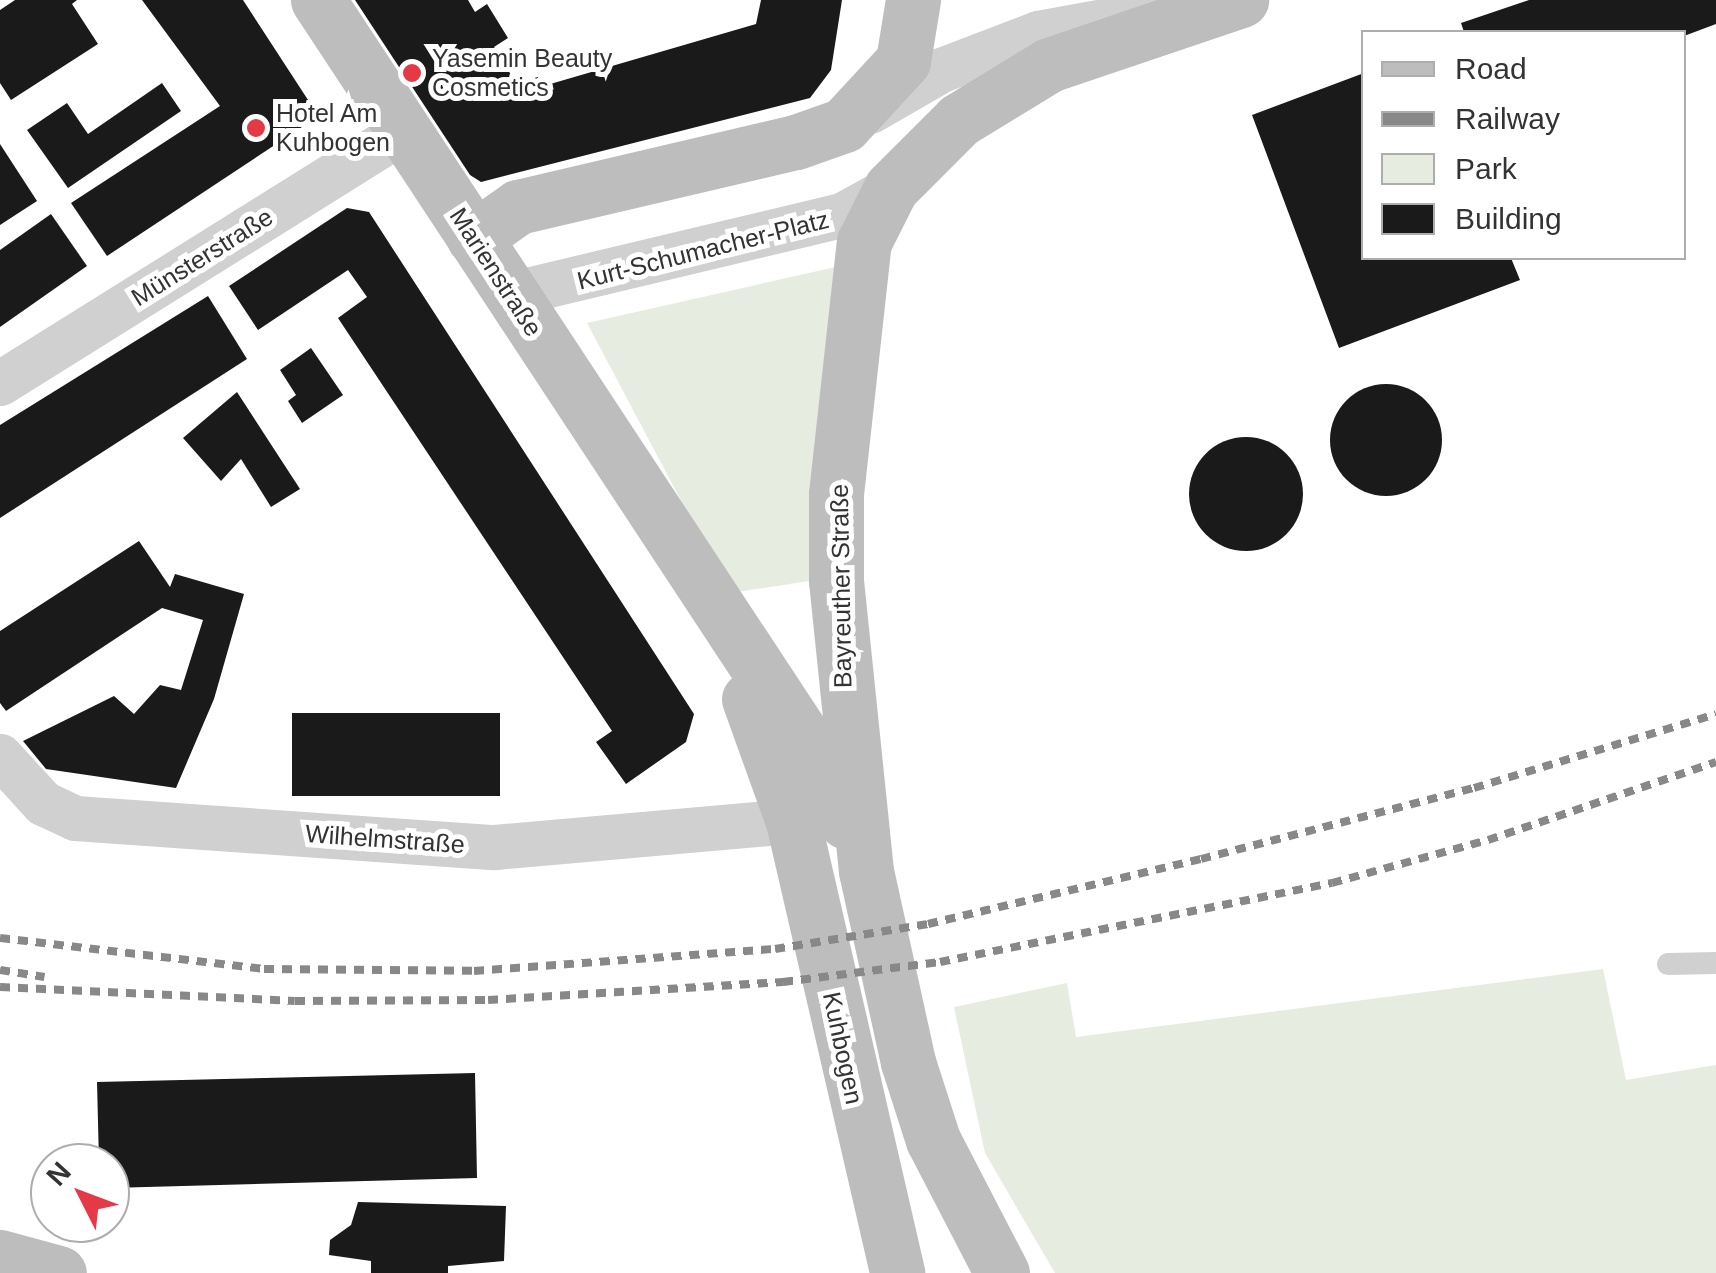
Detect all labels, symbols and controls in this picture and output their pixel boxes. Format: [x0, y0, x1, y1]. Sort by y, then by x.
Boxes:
legend [1361, 30, 1686, 260]
place label: Yasemin Beauty Cosmetics [432, 44, 612, 103]
text: Road [1455, 52, 1527, 85]
marker: Yasemin Beauty Cosmetics [401, 62, 423, 84]
place label: Hotel Am Kuhbogen [276, 99, 390, 158]
text: Railway [1455, 102, 1560, 135]
marker: Hotel Am Kuhbogen [245, 117, 267, 139]
text: Park [1455, 152, 1517, 185]
street label: Münsterstraße [126, 202, 278, 312]
street label: Marienstraße [443, 202, 549, 342]
text: Building [1455, 202, 1562, 235]
street label: Kurt-Schumacher-Platz [574, 204, 832, 296]
street label: Bayreuther Straße [824, 484, 858, 688]
street label: Wilhelmstraße [304, 818, 466, 860]
street label: Kuhbogen [816, 989, 870, 1107]
north arrow [30, 1143, 130, 1243]
text: N [41, 1156, 77, 1192]

